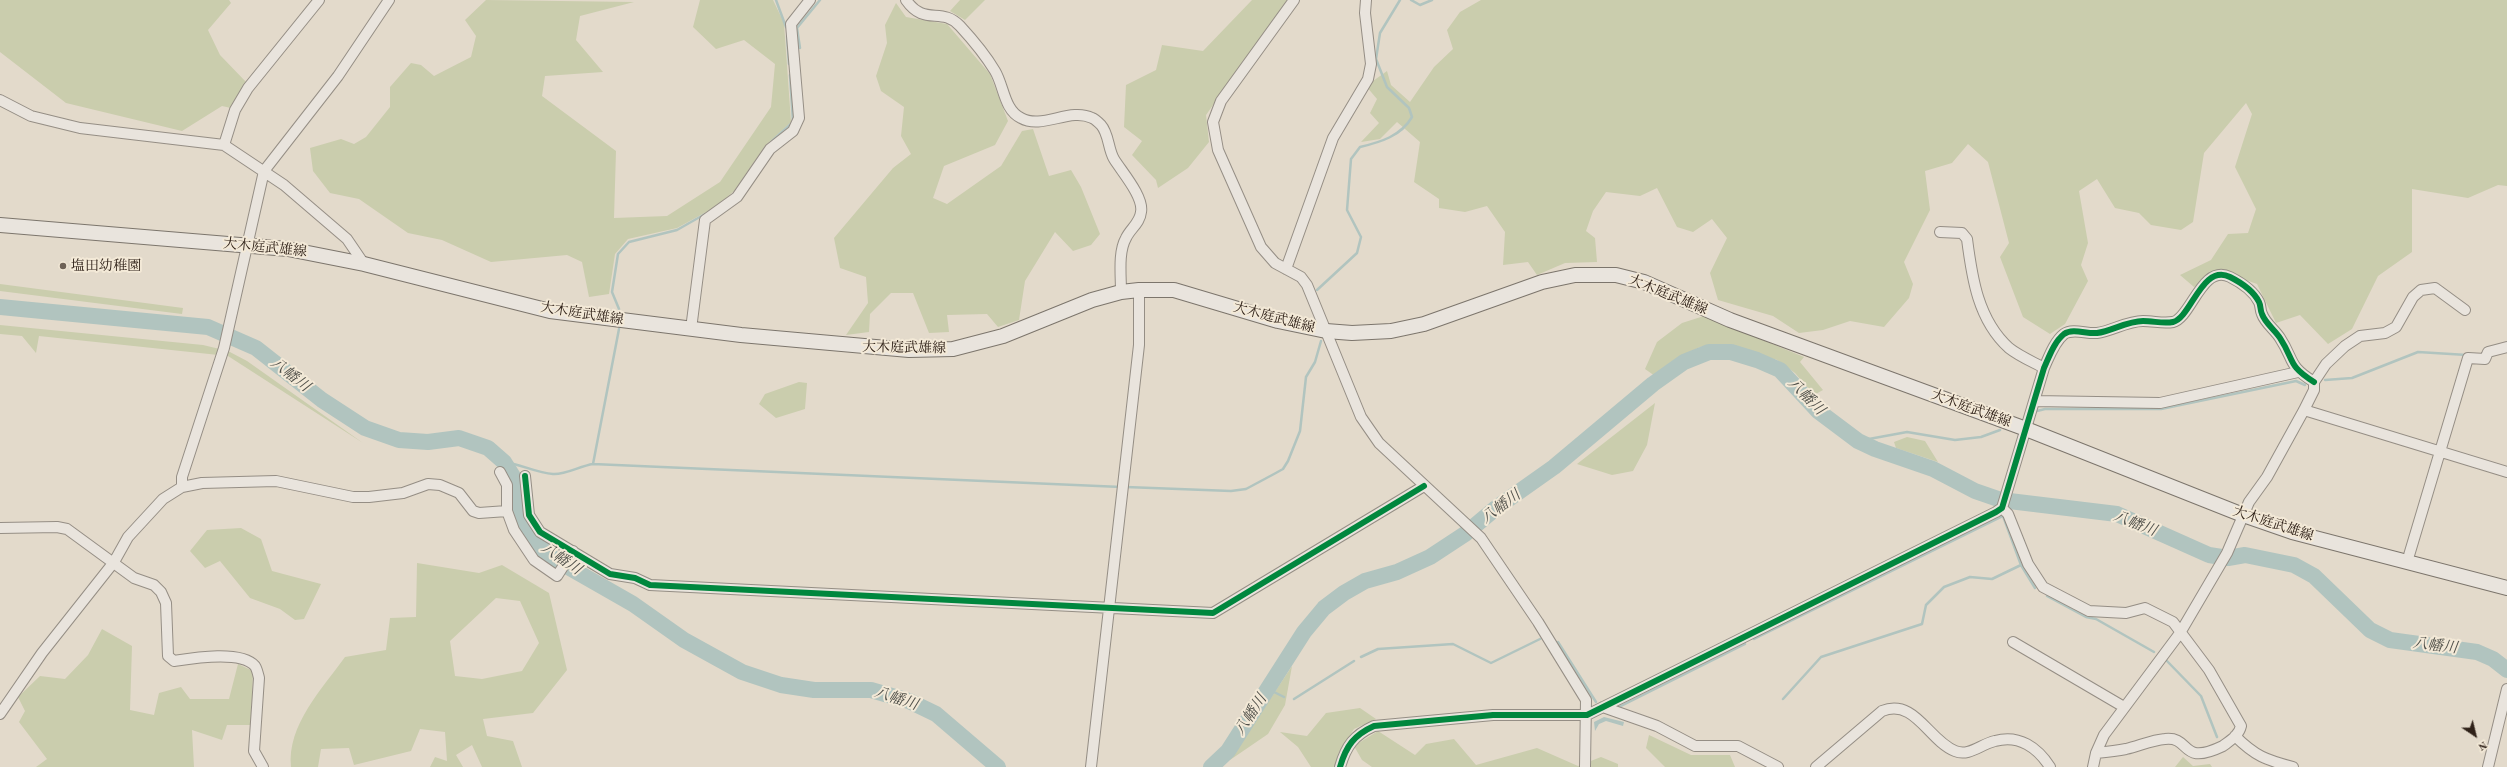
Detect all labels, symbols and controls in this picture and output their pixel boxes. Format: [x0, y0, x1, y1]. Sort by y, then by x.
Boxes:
street label: 大木庭武雄線 [222, 235, 308, 261]
place label: 塩田幼稚園 [71, 258, 141, 274]
marker: 塩田幼稚園 [58, 261, 68, 271]
street label: 大木庭武雄線 [1626, 271, 1710, 319]
street label: 大木庭武雄線 [539, 299, 625, 329]
street label: 大木庭武雄線 [1231, 299, 1317, 337]
street label: 大木庭武雄線 [862, 339, 946, 357]
water label: 八幡川 [267, 354, 313, 396]
water label: 八幡川 [1784, 375, 1828, 419]
street label: 大木庭武雄線 [1929, 387, 2013, 431]
water label: 八幡川 [1478, 486, 1524, 528]
street label: 大木庭武雄線 [2230, 503, 2316, 545]
water label: 八幡川 [2111, 508, 2159, 540]
water label: 八幡川 [537, 539, 585, 579]
water label: 八幡川 [2412, 634, 2458, 658]
water label: 八幡川 [872, 683, 920, 715]
water label: 八幡川 [1231, 691, 1271, 739]
north arrow [2455, 715, 2495, 755]
text: N [2476, 738, 2489, 752]

